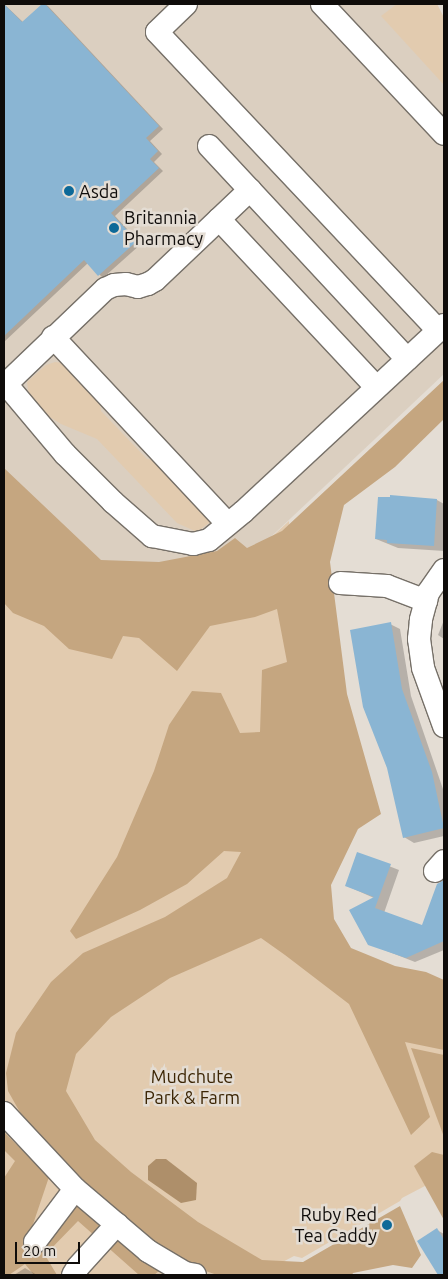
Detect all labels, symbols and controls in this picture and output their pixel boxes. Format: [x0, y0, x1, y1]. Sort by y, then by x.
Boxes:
place label: Asda [79, 180, 119, 202]
marker: Asda [63, 185, 75, 197]
place label: Britannia Pharmacy [124, 207, 203, 250]
marker: Britannia Pharmacy [108, 222, 120, 234]
park label: Mudchute Park & Farm [144, 1066, 240, 1108]
place label: Ruby Red Tea Caddy [295, 1204, 377, 1246]
marker: Ruby Red Tea Caddy [381, 1219, 393, 1231]
scale bar [18, 1232, 82, 1264]
text: 20 m [23, 1242, 56, 1259]

